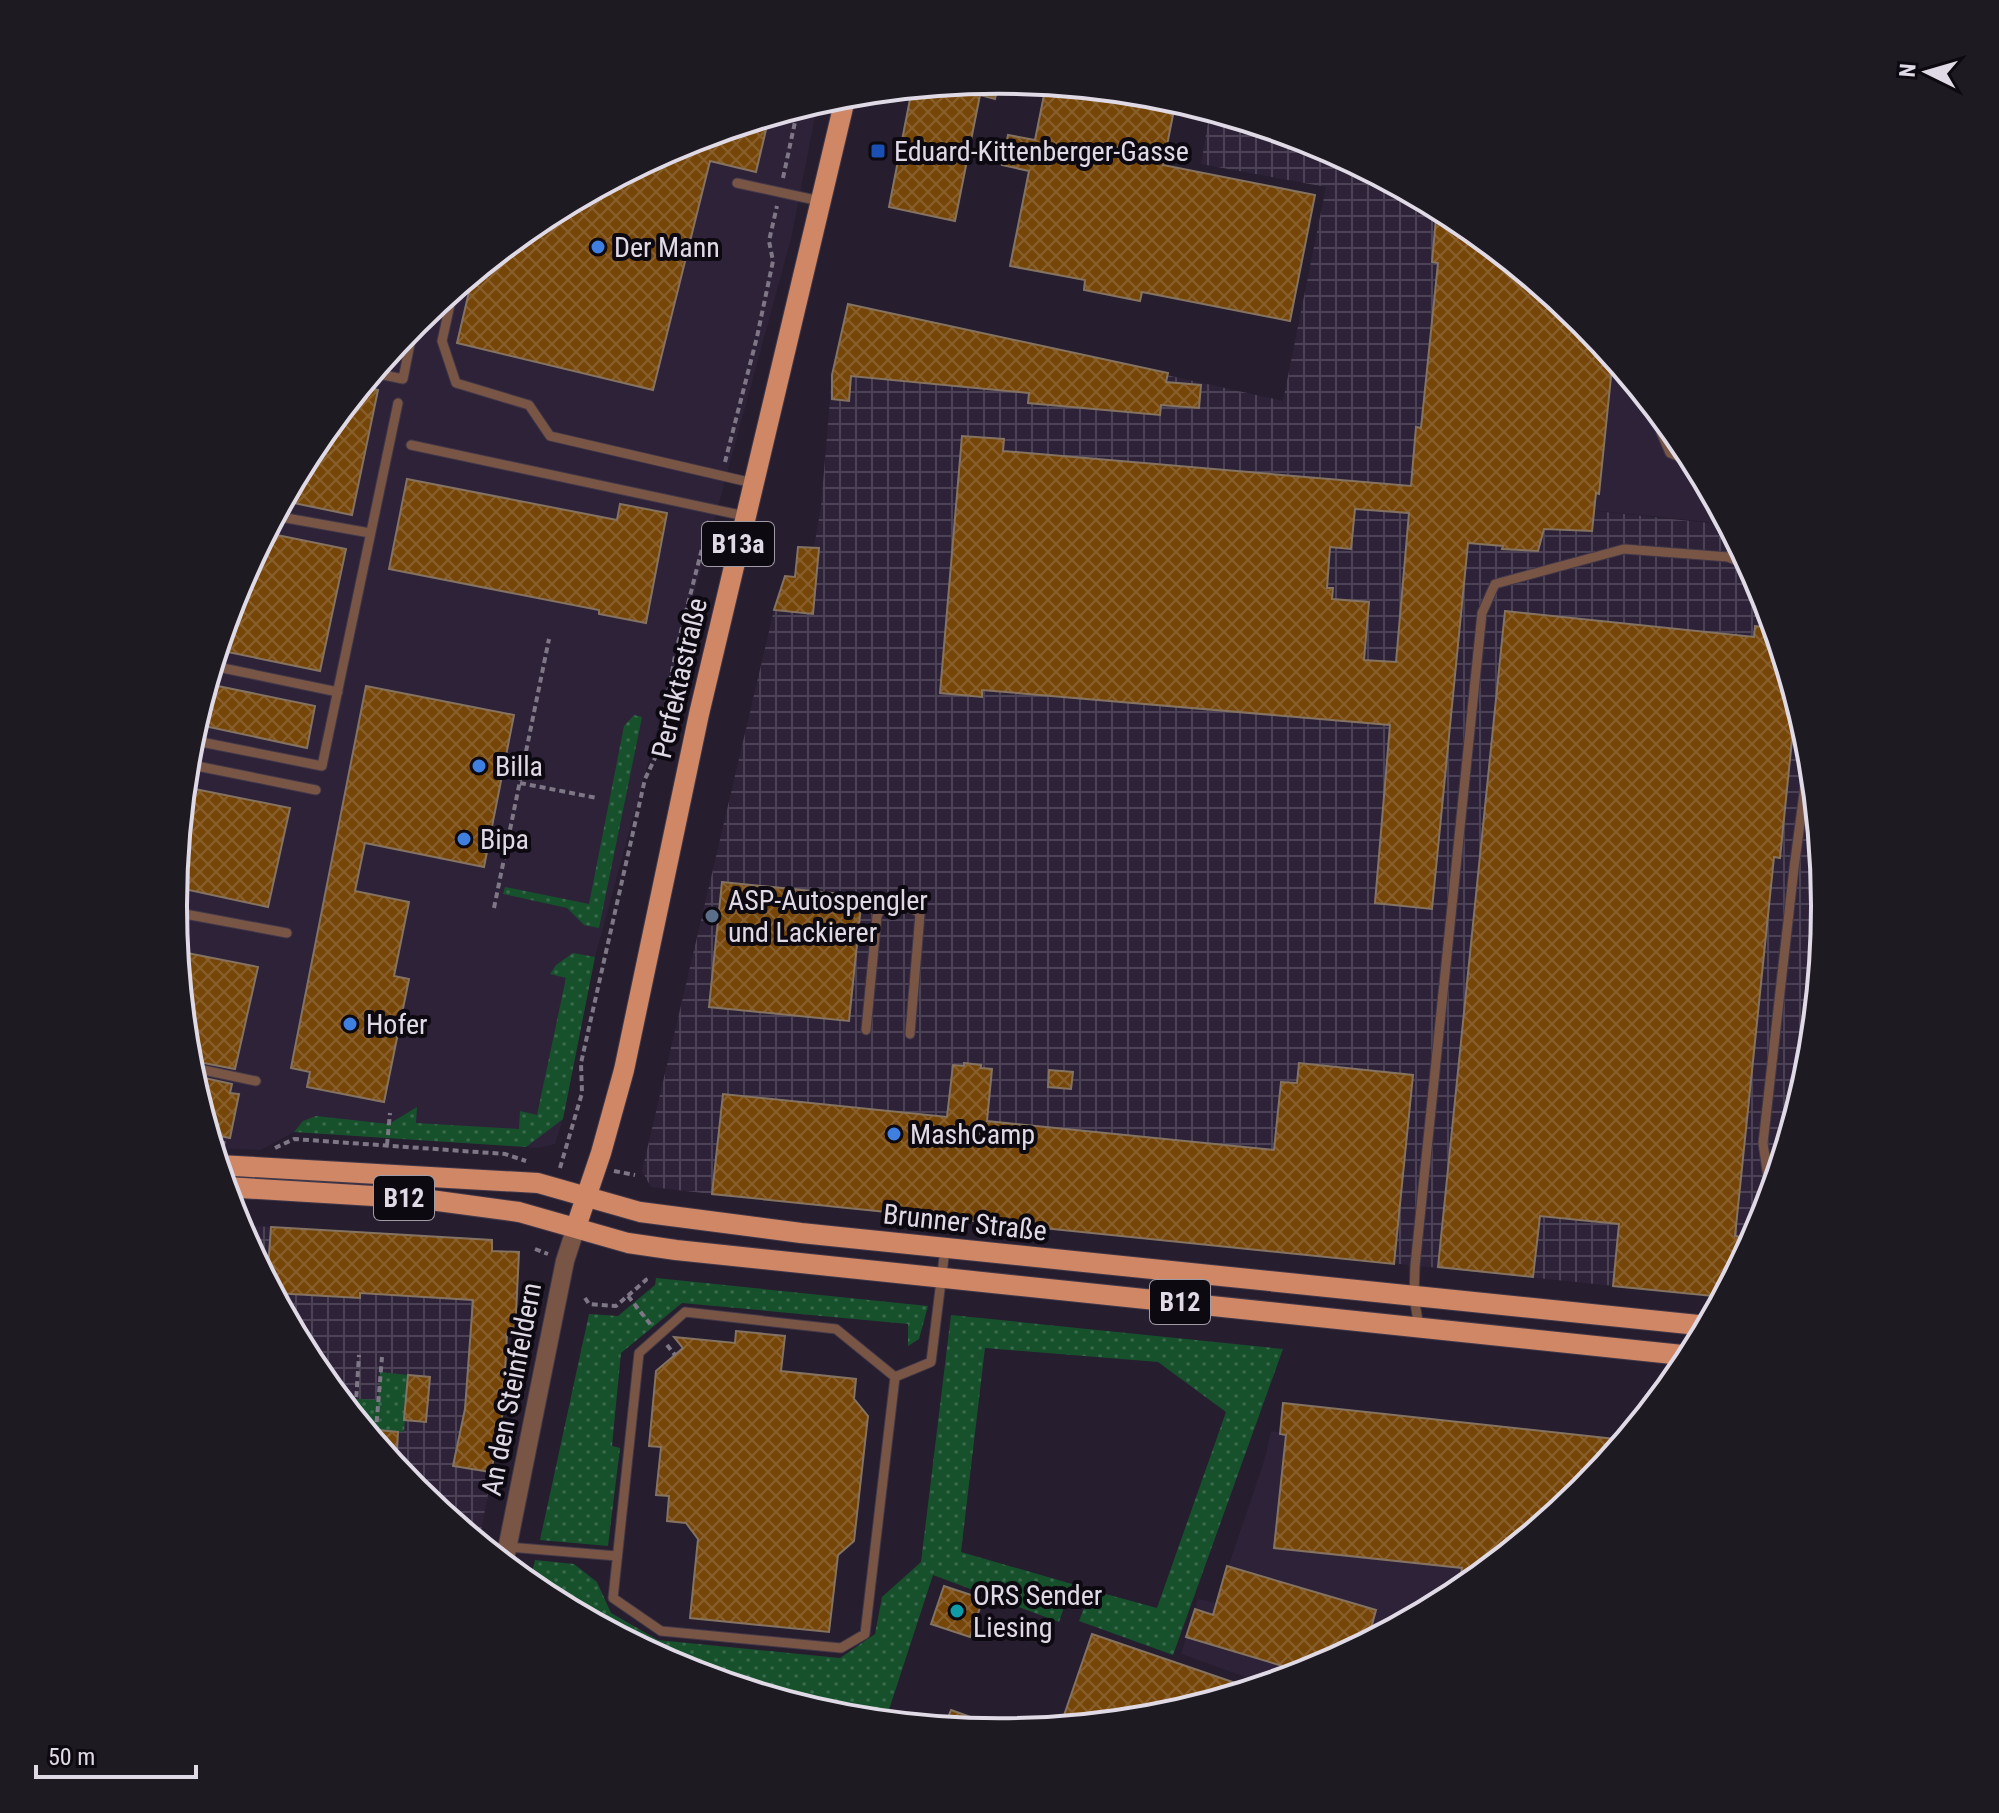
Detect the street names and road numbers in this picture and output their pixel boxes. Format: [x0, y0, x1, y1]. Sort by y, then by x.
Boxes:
road number: B13a [702, 522, 774, 566]
street label: Perfektastraße [645, 595, 714, 761]
road number: B12 [374, 1176, 434, 1220]
street label: Brunner Straße [881, 1197, 1048, 1248]
street label: An den Steinfeldern [475, 1280, 548, 1498]
road number: B12 [1150, 1280, 1210, 1324]

